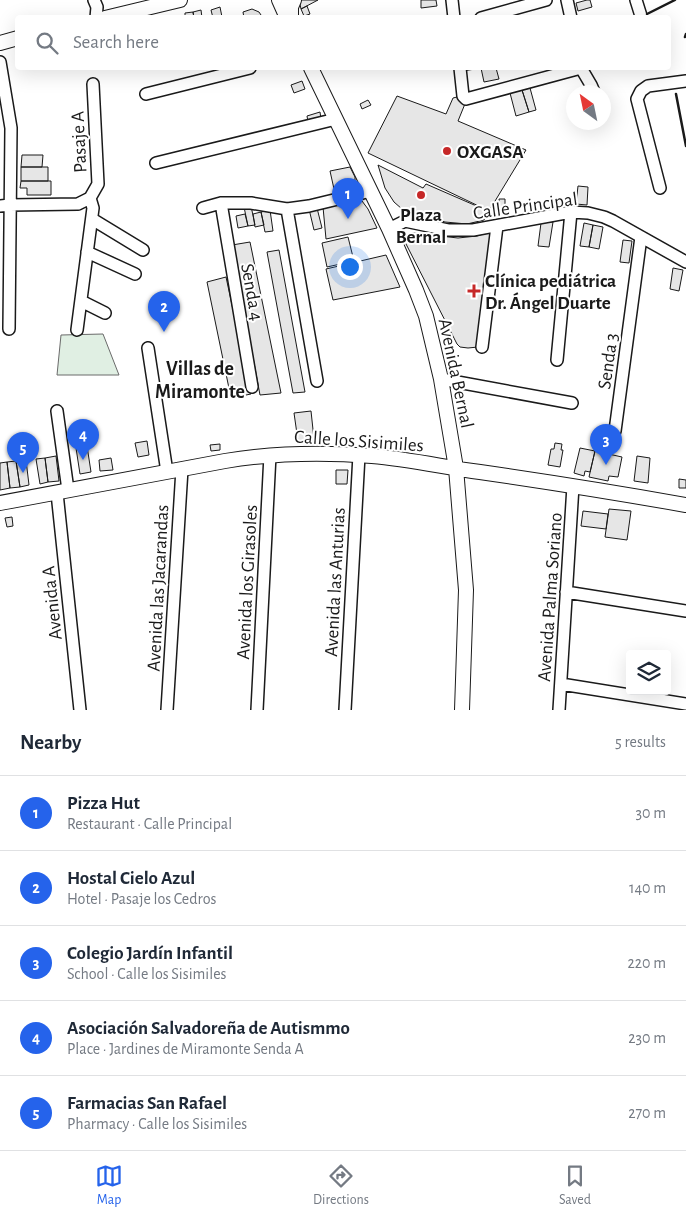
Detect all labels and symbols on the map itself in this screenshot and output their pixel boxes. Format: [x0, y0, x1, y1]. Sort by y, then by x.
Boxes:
north arrow [566, 85, 611, 130]
street label: Pasaje A [68, 111, 91, 173]
place label: OXGASA [457, 143, 524, 162]
marker: OXGASA [441, 145, 453, 157]
pin: 1 [332, 178, 364, 219]
marker: Plaza Bernal [415, 189, 427, 201]
street label: Calle Principal [472, 190, 579, 223]
place label: Plaza Bernal [396, 206, 446, 247]
your location [337, 254, 363, 280]
street label: Senda 4 [237, 262, 266, 322]
place label: Clínica pediátrica Dr. Ángel Duarte [485, 272, 616, 313]
marker: Clínica pediátrica Dr. Ángel Duarte [467, 284, 481, 298]
pin: 2 [148, 291, 180, 332]
street label: Avenida Bernal [435, 317, 476, 430]
street label: Senda 3 [595, 332, 622, 391]
district label: Villas de Miramonte [155, 359, 245, 402]
pin: 4 [67, 419, 99, 460]
pin: 3 [590, 424, 622, 465]
street label: Calle los Sisimiles [294, 427, 424, 455]
pin: 5 [7, 432, 39, 473]
street label: Avenida las Jacarandas [145, 504, 172, 672]
street label: Avenida los Girasoles [234, 504, 261, 660]
street label: Avenida las Anturias [322, 507, 349, 657]
street label: Avenida Palma Soriano [535, 512, 566, 682]
street label: Avenida A [39, 565, 66, 641]

